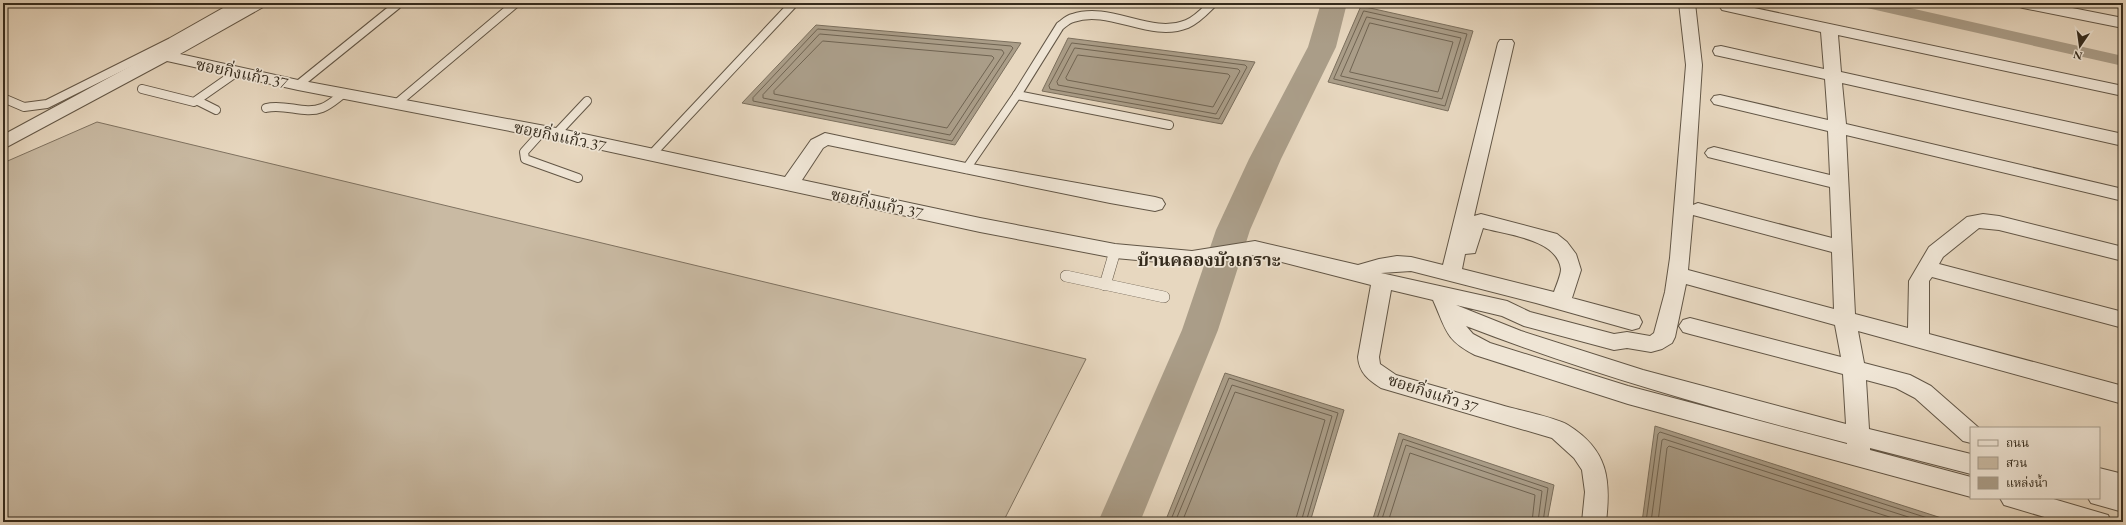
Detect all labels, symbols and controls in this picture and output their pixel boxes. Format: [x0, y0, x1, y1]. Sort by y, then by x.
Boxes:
north arrow [2060, 26, 2100, 66]
text: N [2072, 48, 2084, 64]
street label: ซอยกิ่งแก้ว 37 [194, 53, 290, 94]
street label: ซอยกิ่งแก้ว 37 [512, 116, 608, 157]
street label: ซอยกิ่งแก้ว 37 [829, 183, 925, 224]
district label: บ้านคลองบัวเกราะ [1137, 248, 1281, 271]
street label: ซอยกิ่งแก้ว 37 [1385, 368, 1481, 418]
legend [1970, 427, 2100, 499]
text: ถนน [2006, 435, 2029, 451]
text: สวน [2006, 455, 2028, 471]
text: แหล่งน้ำ [2006, 474, 2048, 491]

